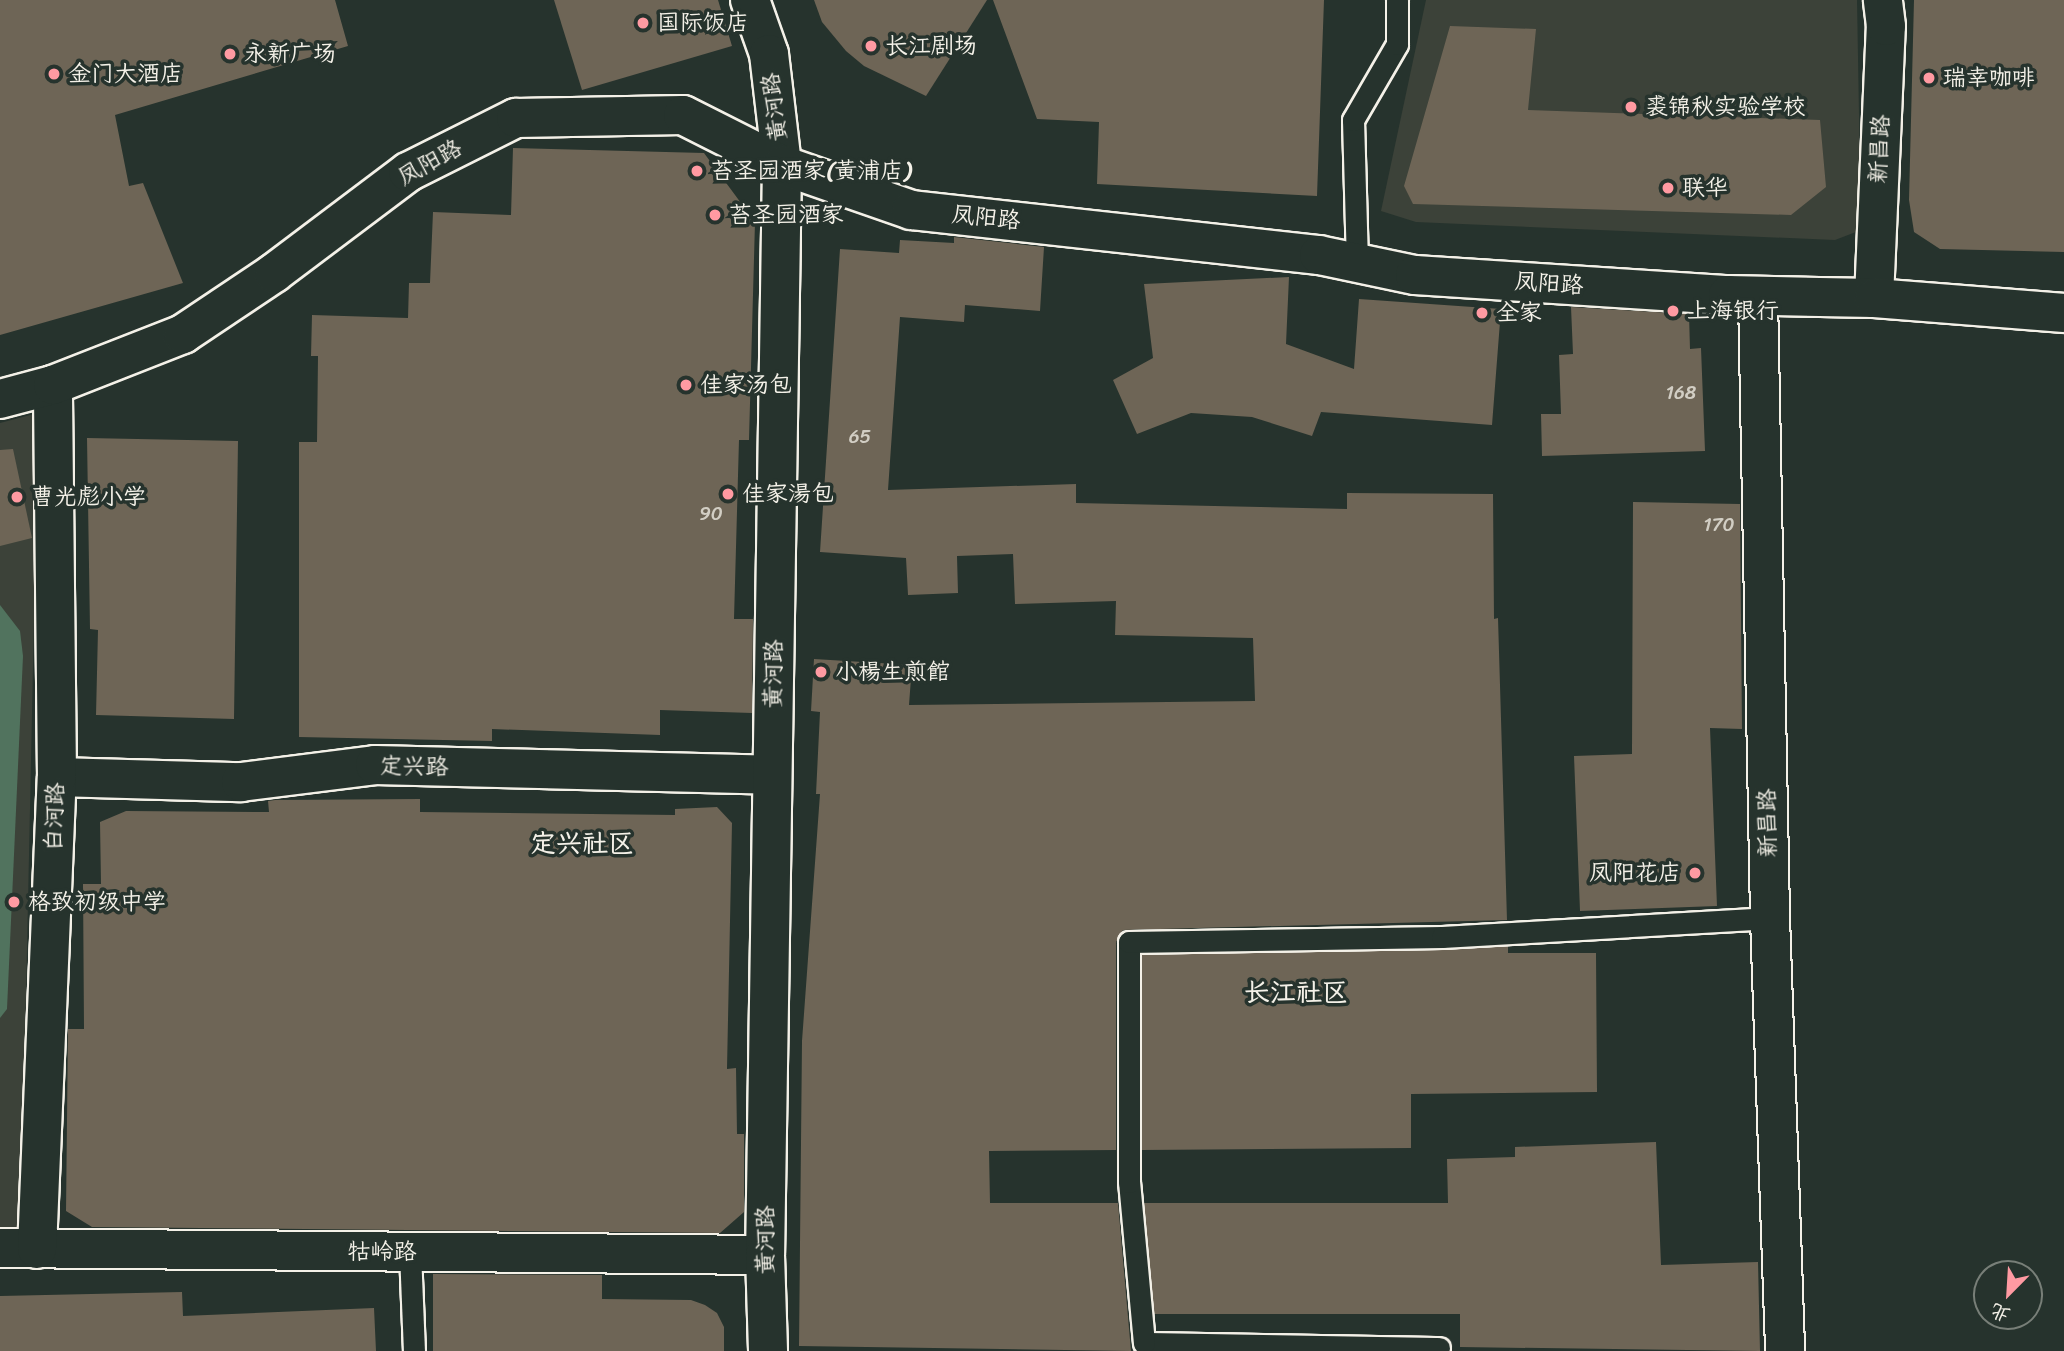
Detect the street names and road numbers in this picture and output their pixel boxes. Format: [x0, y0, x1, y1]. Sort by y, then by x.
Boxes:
street label: 黄河路 [757, 71, 793, 143]
street label: 新昌路 [1864, 114, 1896, 184]
street label: 凤阳路 [393, 134, 467, 192]
street label: 凤阳路 [950, 201, 1022, 235]
street label: 凤阳路 [1514, 268, 1584, 300]
street label: 黄河路 [760, 639, 788, 709]
street label: 定兴路 [379, 753, 449, 781]
street label: 白河路 [40, 782, 70, 852]
street label: 新昌路 [1754, 788, 1782, 858]
street label: 黄河路 [752, 1206, 780, 1274]
street label: 牯岭路 [348, 1238, 416, 1266]

